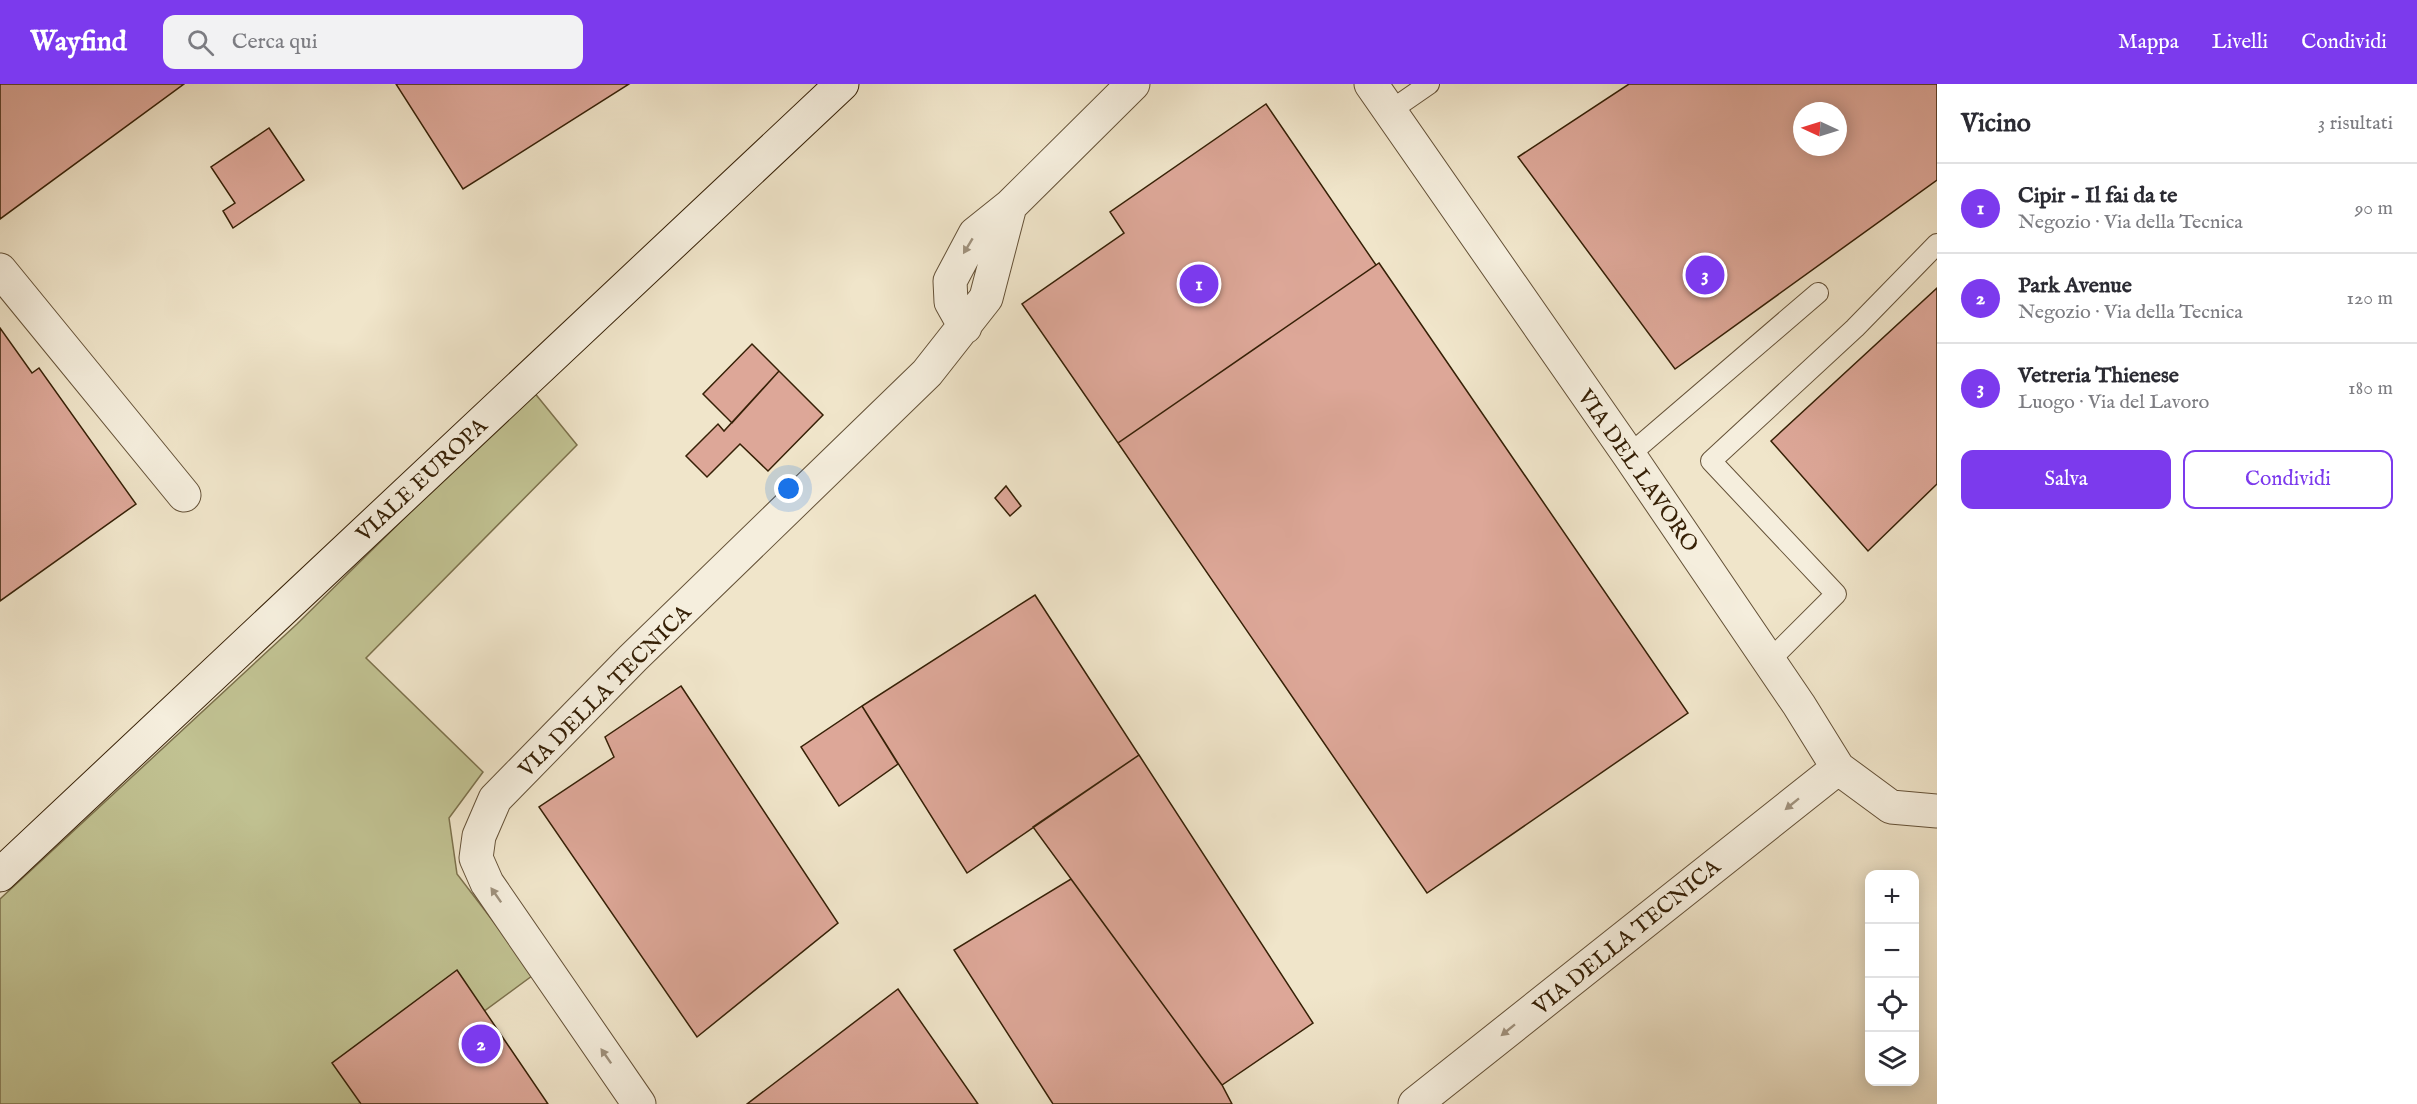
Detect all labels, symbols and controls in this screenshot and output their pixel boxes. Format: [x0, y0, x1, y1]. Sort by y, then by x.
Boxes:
search box [163, 15, 583, 69]
text: Wayfind [30, 25, 127, 60]
icon: search [184, 26, 217, 59]
text: Cerca qui [232, 28, 318, 56]
text: Mappa [2118, 29, 2179, 56]
text: Livelli [2212, 29, 2268, 56]
text: Condividi [2301, 29, 2387, 56]
north arrow [1793, 102, 1847, 156]
text: Vicino [1961, 107, 2031, 140]
text: 3 risultati [2318, 111, 2393, 136]
text: Cipir - Il fai da te [2018, 182, 2177, 210]
text: 1 [1977, 196, 1984, 221]
text: 90 m [2355, 196, 2393, 221]
text: Negozio · Via della Tecnica [2018, 210, 2243, 235]
one-way arrow [963, 238, 973, 255]
pin: 3 [1686, 252, 1724, 297]
pin: 1 [1180, 262, 1218, 306]
text: Park Avenue [2018, 272, 2132, 300]
text: 2 [1976, 286, 1985, 311]
text: 120 m [2347, 286, 2393, 311]
text: Negozio · Via della Tecnica [2018, 300, 2243, 325]
text: Vetreria Thienese [2018, 362, 2179, 390]
text: 3 [1977, 376, 1984, 401]
text: 180 m [2348, 376, 2393, 401]
street label: VIA DEL LAVORO [1570, 383, 1704, 558]
text: Luogo · Via del Lavoro [2018, 390, 2209, 415]
street label: VIALE EUROPA [350, 412, 495, 549]
button: Salva [1961, 450, 2171, 509]
button: Condividi [2183, 450, 2393, 509]
your location [774, 474, 803, 503]
street label: VIA DELLA TECNICA [512, 598, 698, 784]
one-way arrow [1784, 798, 1800, 811]
street label: VIA DELLA TECNICA [1527, 853, 1727, 1022]
map controls [1865, 870, 1919, 1086]
button: + [1865, 870, 1919, 924]
one-way arrow [490, 887, 501, 904]
button: − [1865, 924, 1919, 978]
button: locate [1865, 978, 1919, 1032]
pin: 2 [462, 1022, 500, 1066]
one-way arrow [1500, 1024, 1516, 1037]
button: layers [1865, 1032, 1919, 1086]
one-way arrow [600, 1048, 612, 1064]

